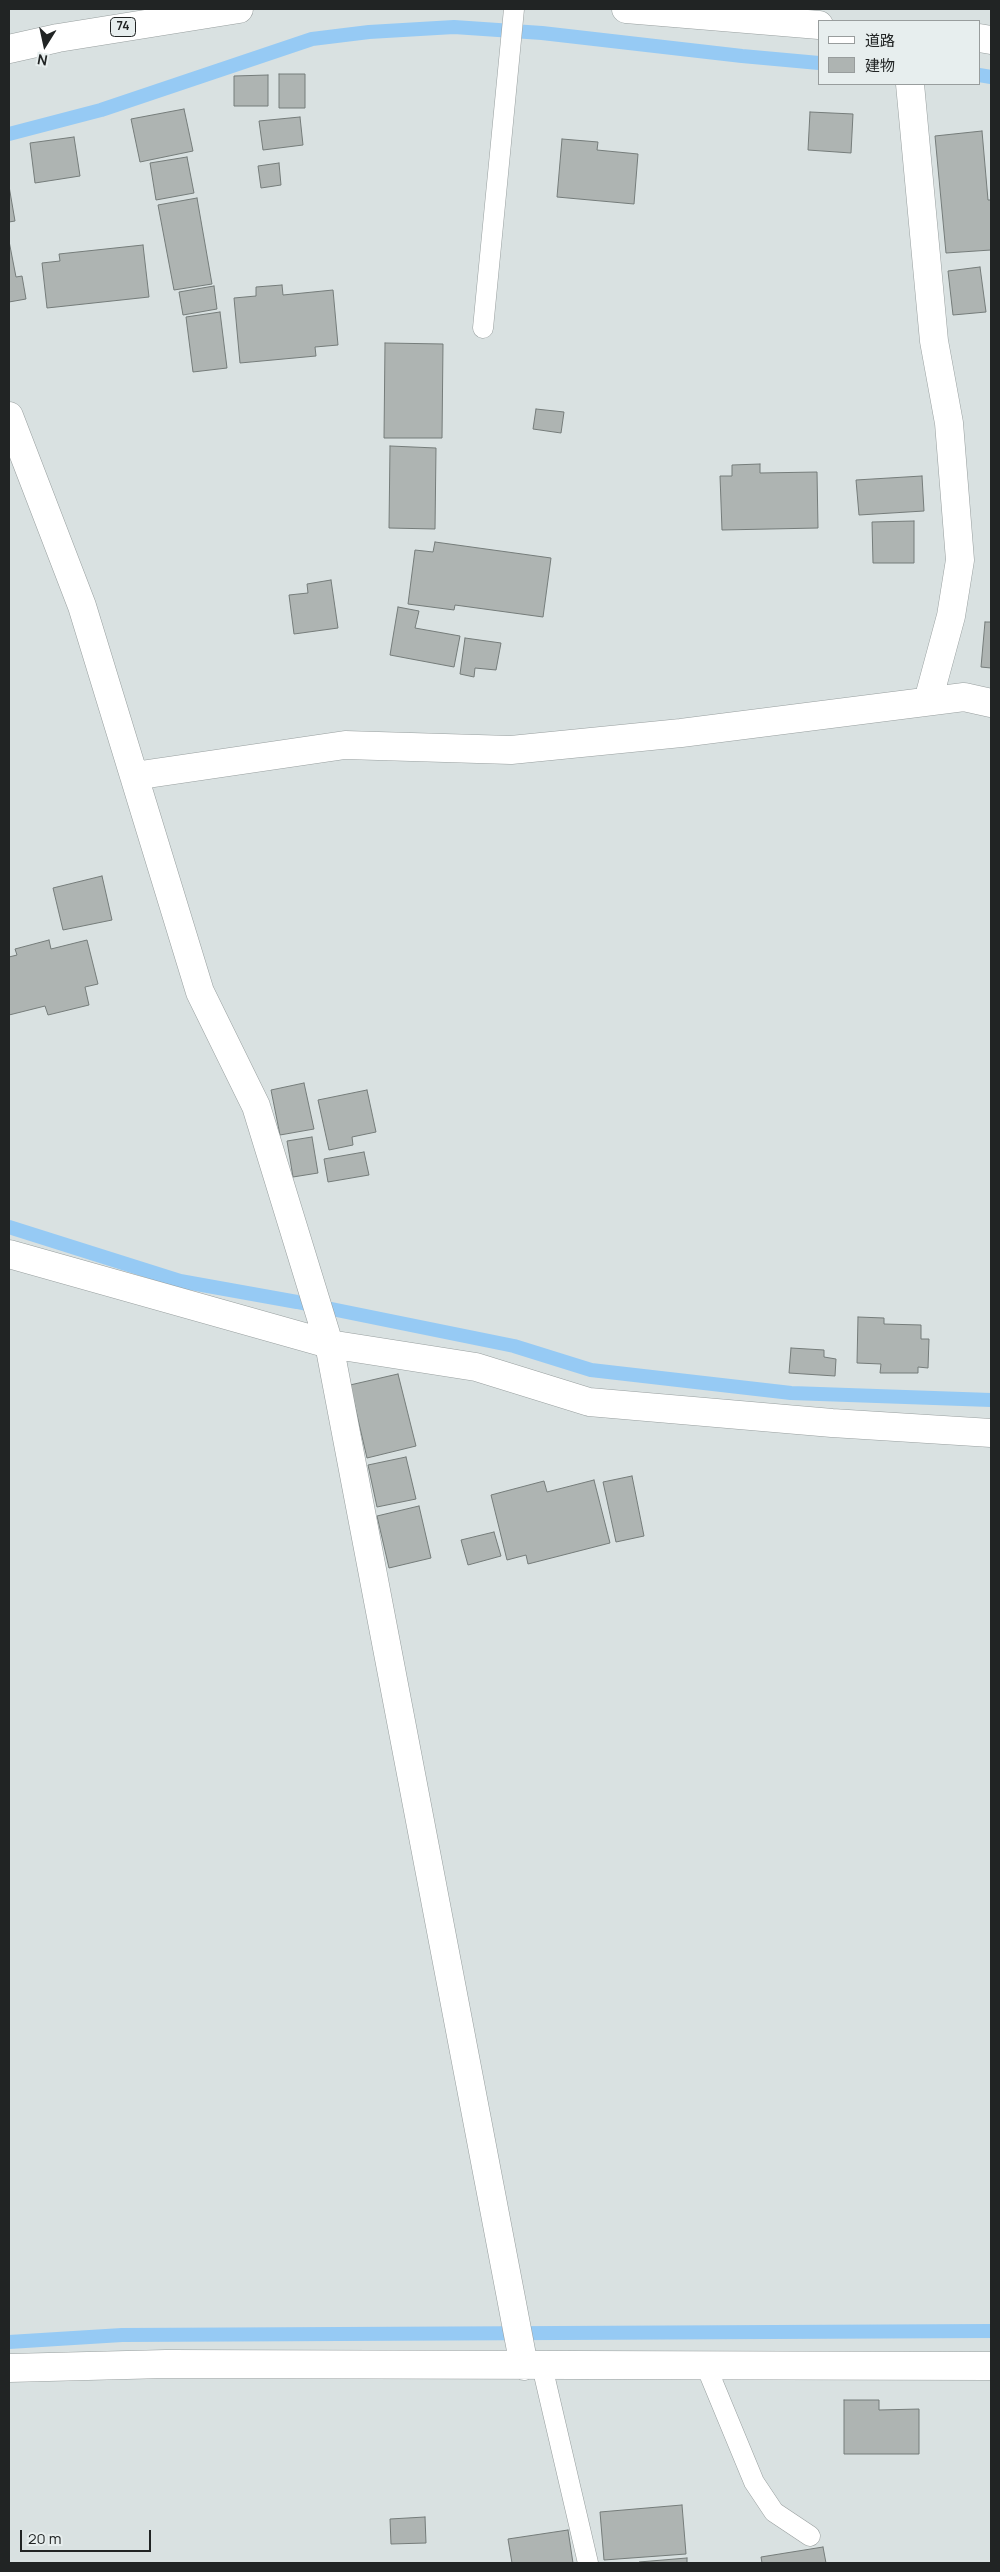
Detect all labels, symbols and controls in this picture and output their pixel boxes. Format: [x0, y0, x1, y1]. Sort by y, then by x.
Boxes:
road number: 74 [110, 18, 136, 36]
north arrow [20, 20, 70, 70]
legend [818, 20, 980, 85]
text: 道路 [865, 30, 895, 51]
text: N [36, 50, 49, 70]
text: 建物 [865, 55, 895, 76]
scale bar [22, 2520, 154, 2552]
text: 20 m [28, 2528, 61, 2549]

